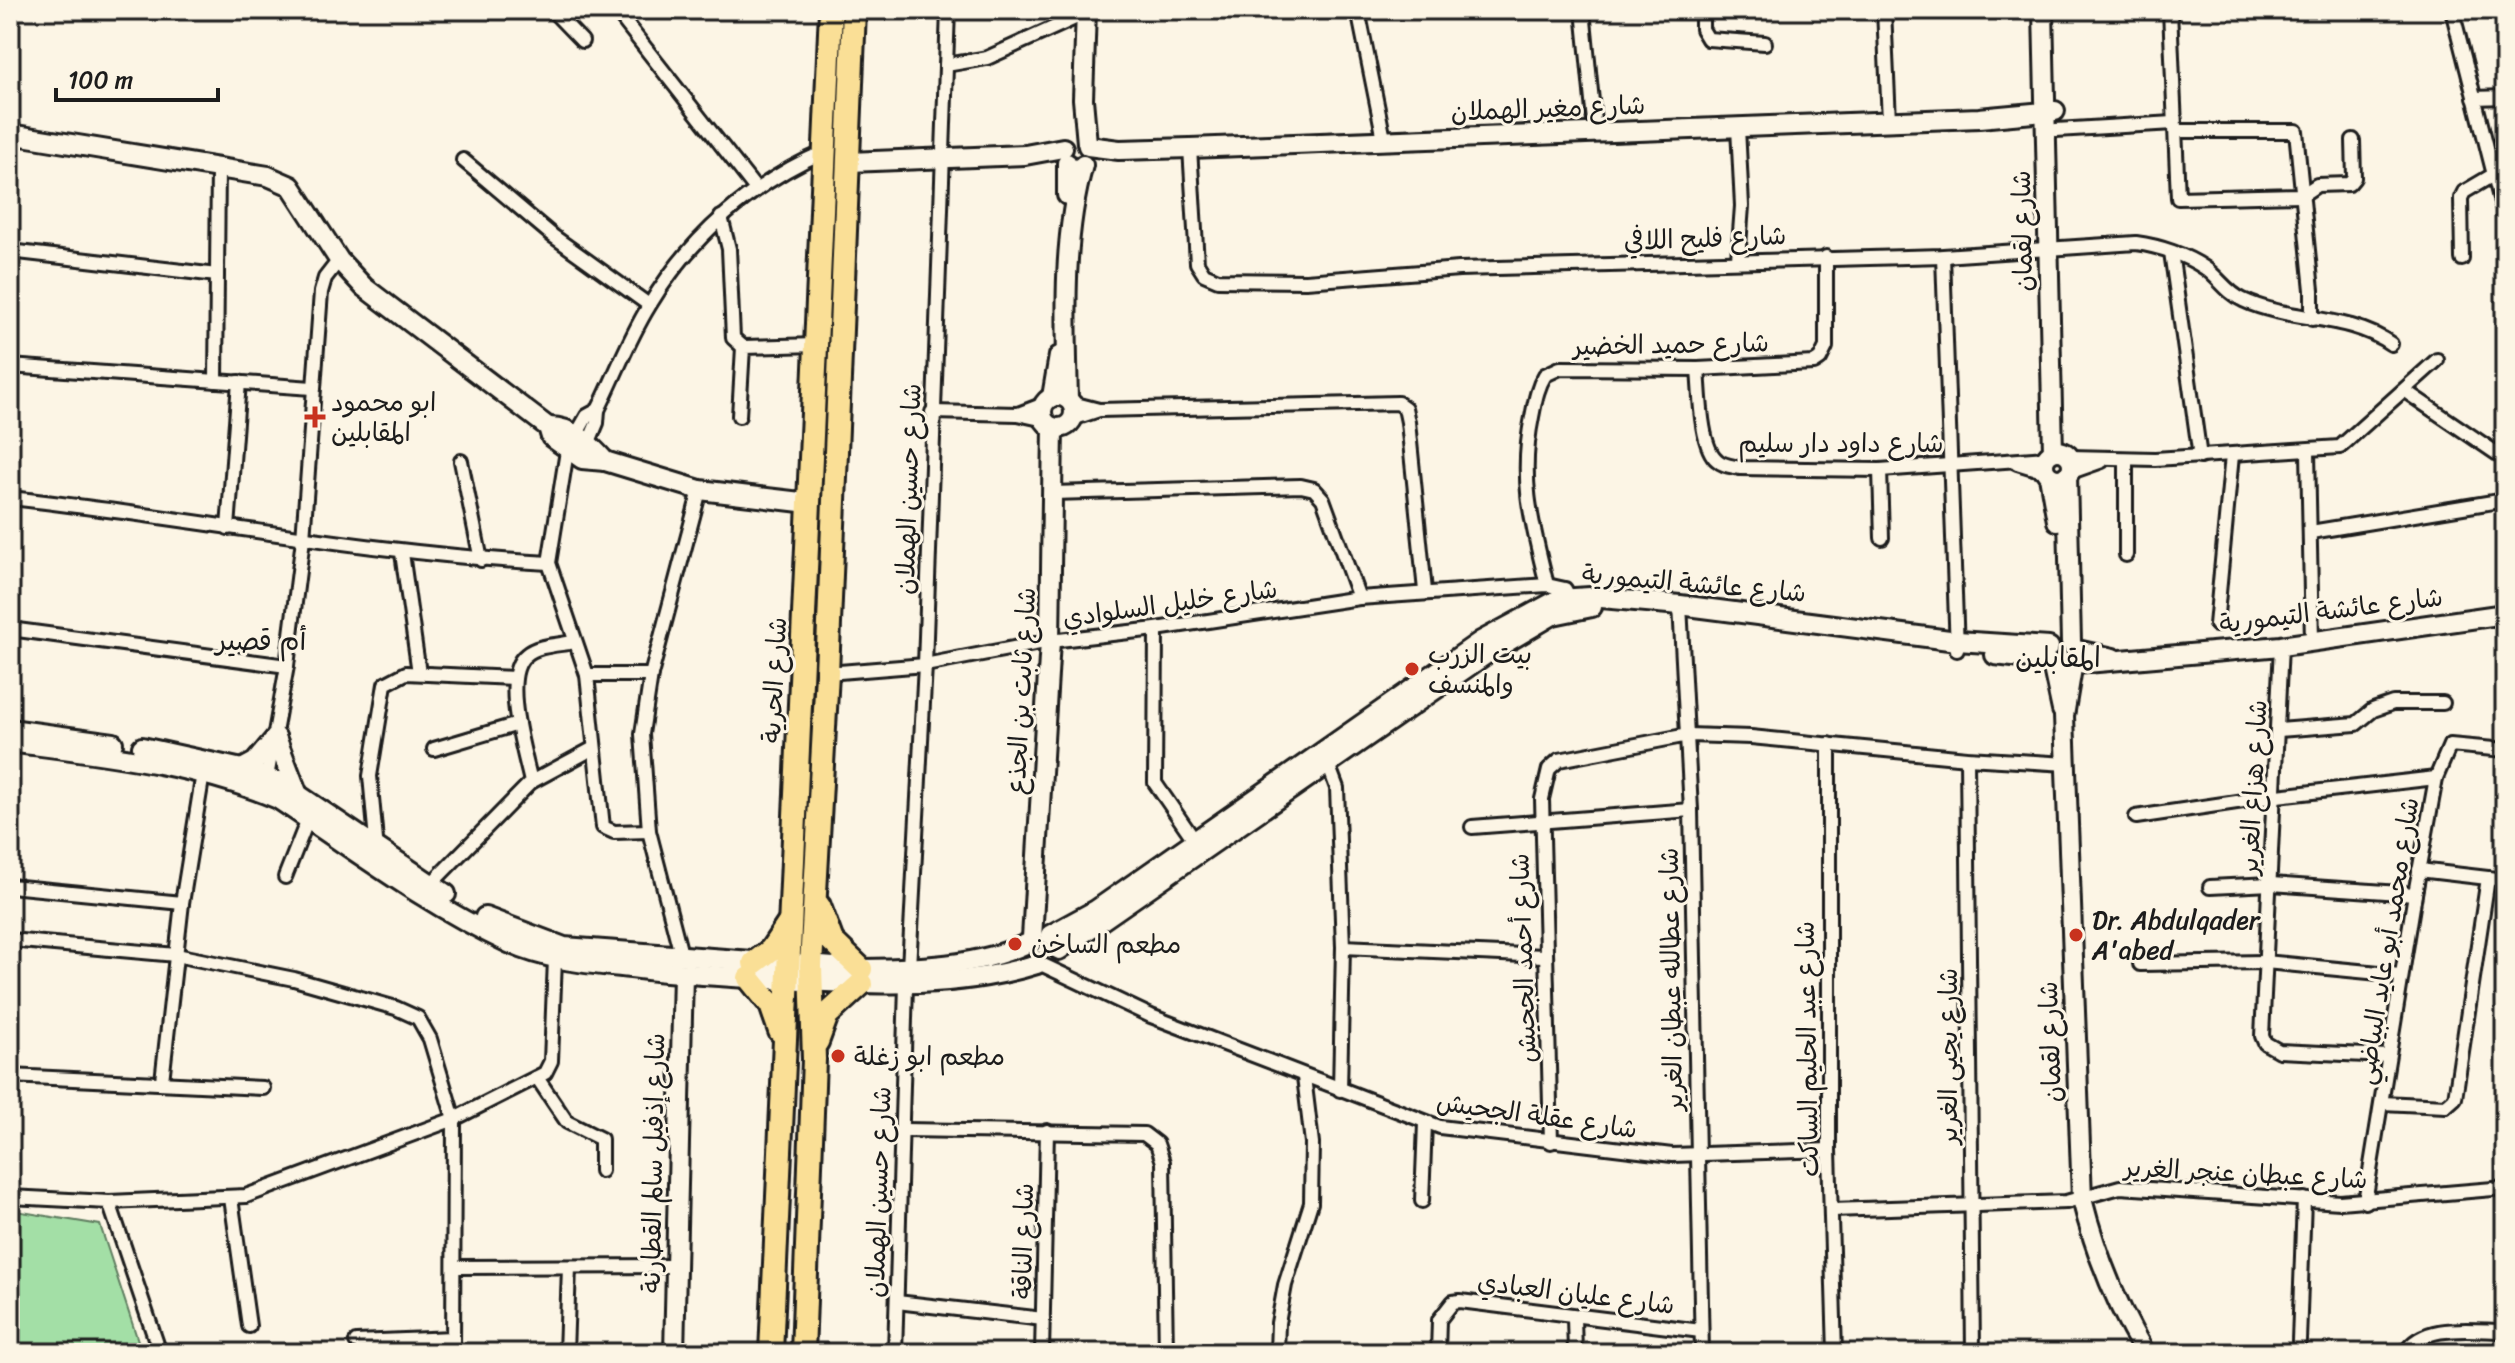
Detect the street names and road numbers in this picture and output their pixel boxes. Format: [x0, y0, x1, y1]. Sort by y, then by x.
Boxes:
street label: شارع مغير الهملان [1450, 82, 1646, 134]
street label: شارع لقمان [1998, 170, 2046, 292]
street label: شارع فليح اللافي [1623, 212, 1787, 264]
street label: شارع حميد الخضير [1571, 319, 1769, 369]
street label: شارع حسين الهملان [881, 383, 935, 595]
street label: شارع داود دار سليم [1738, 420, 1944, 466]
street label: شارع عائشة التيمورية [1580, 550, 1808, 616]
street label: شارع خليل السلوادي [1060, 565, 1280, 641]
street label: شارع عائشة التيمورية [2217, 573, 2445, 647]
street label: شارع ثابت بن الجذع [993, 586, 1049, 796]
street label: شارع الحرية [748, 616, 800, 744]
street label: شارع هزاع الغرير [2225, 698, 2281, 878]
street label: شارع محمد أبو عايد البياضي [2342, 794, 2432, 1088]
street label: شارع عطالله عبطان الغرير [1646, 847, 1696, 1113]
street label: شارع أحمد الجحيش [1496, 852, 1550, 1064]
street label: شارع عبد الحليم الساكت [1782, 921, 1832, 1177]
street label: شارع يحيى الغرير [1925, 968, 1971, 1146]
street label: شارع لقمان [2025, 981, 2075, 1103]
street label: شارع إذفيل سالم القطارنة [628, 1033, 678, 1293]
street label: شارع عقلة الجحيش [1434, 1078, 1640, 1152]
street label: شارع حسين الهملان [851, 1086, 905, 1298]
street label: شارع عبطان عنجر الغرير [2121, 1144, 2369, 1202]
street label: شارع الناقة [999, 1182, 1047, 1300]
street label: شارع عليان العبادي [1475, 1258, 1677, 1328]

